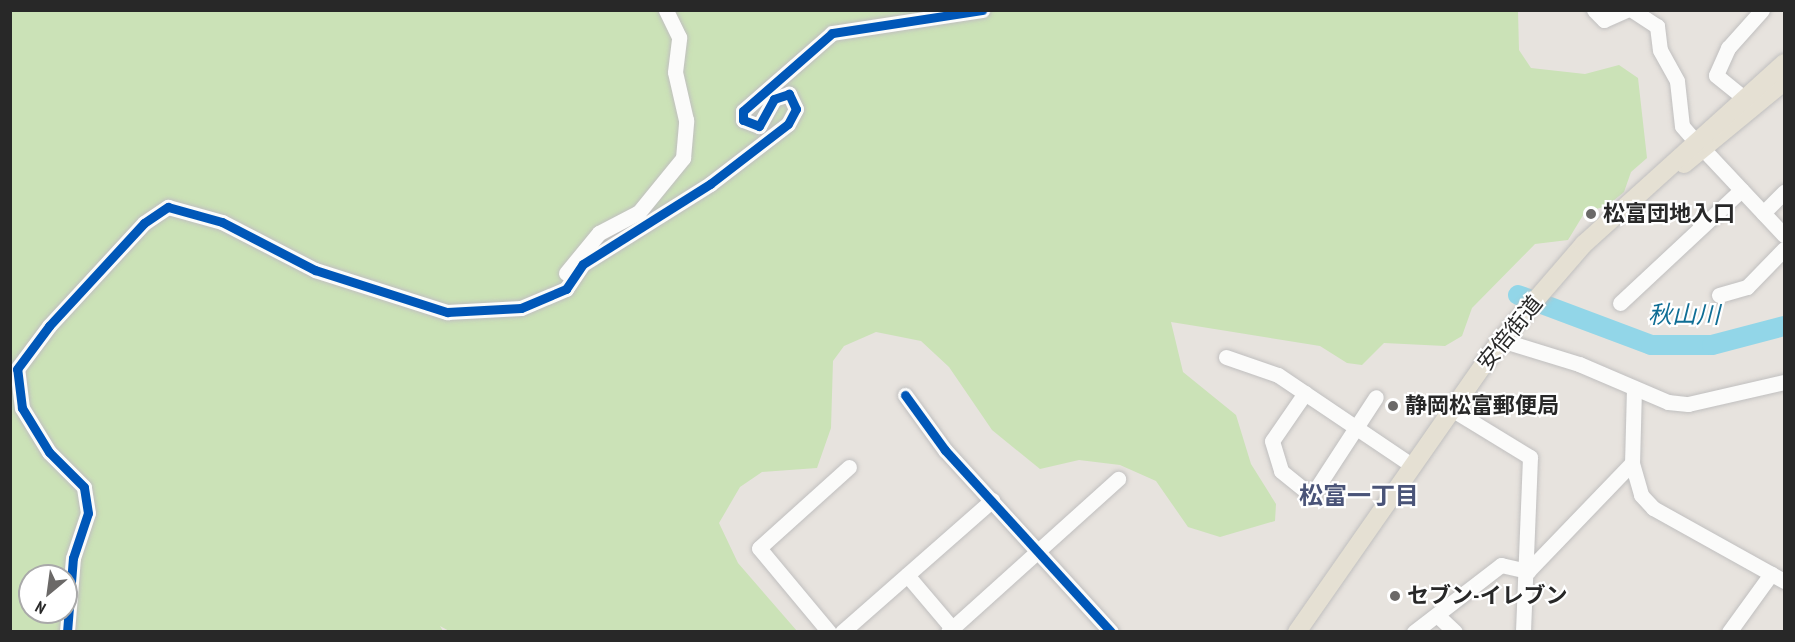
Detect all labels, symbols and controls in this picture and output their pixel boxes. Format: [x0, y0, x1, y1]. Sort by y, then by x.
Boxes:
place label: 松富団地入口 [1603, 201, 1735, 227]
marker: 松富団地入口 [1584, 207, 1598, 221]
street label: 安倍街道 [1472, 290, 1548, 376]
water label: 秋山川 [1648, 301, 1720, 329]
place label: 静岡松富郵便局 [1405, 393, 1559, 419]
marker: 静岡松富郵便局 [1386, 399, 1400, 413]
district label: 松富一丁目 [1299, 482, 1419, 510]
north arrow [18, 564, 78, 624]
place label: セブン-イレブン [1407, 583, 1568, 609]
marker: セブン-イレブン [1388, 589, 1402, 603]
text: N [32, 597, 49, 619]

